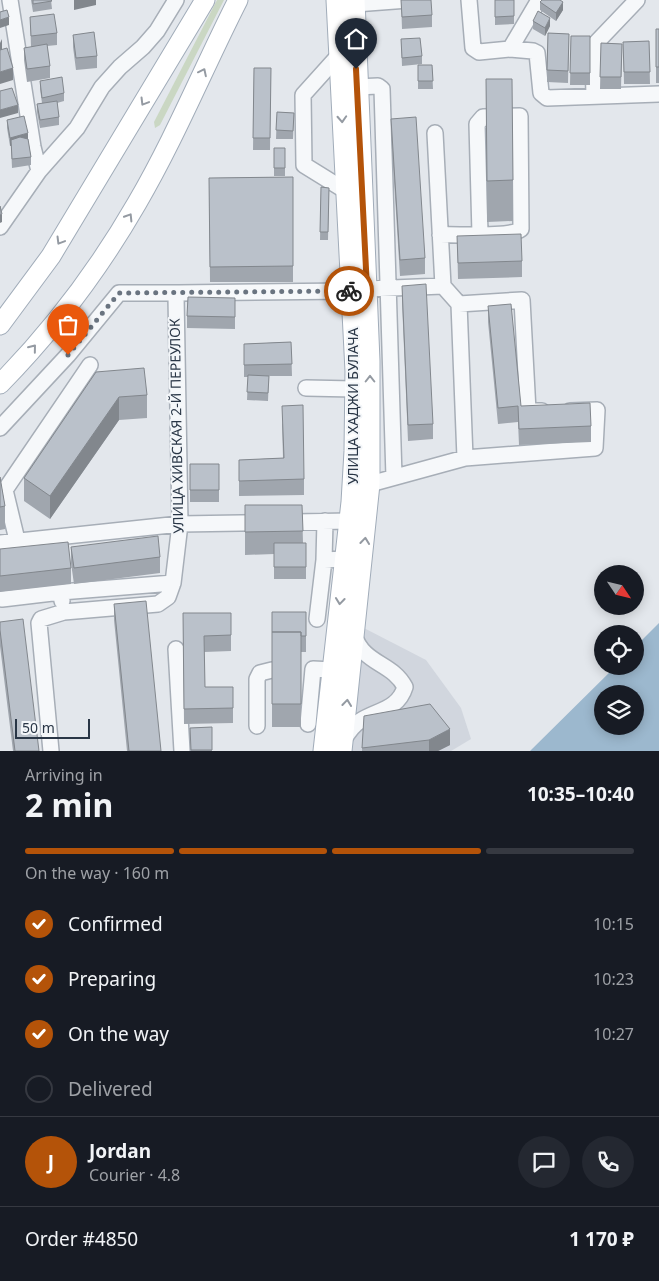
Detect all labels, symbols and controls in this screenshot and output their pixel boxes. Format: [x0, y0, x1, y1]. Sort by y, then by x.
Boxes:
pin [335, 18, 377, 69]
icon: home [342, 25, 370, 53]
one-way arrow [197, 68, 207, 77]
one-way arrow [140, 97, 150, 106]
one-way arrow [337, 115, 348, 123]
one-way arrow [122, 213, 132, 222]
one-way arrow [56, 236, 66, 245]
courier [324, 266, 374, 316]
icon: bike [335, 277, 363, 305]
pin [47, 304, 89, 355]
icon: bag [54, 311, 82, 339]
street label: УЛИЦА ХИВСКАЯ 2-Й ПЕРЕУЛОК [165, 318, 187, 534]
street label: УЛИЦА ХАДЖИ БУЛАЧА [343, 327, 362, 485]
one-way arrow [28, 345, 36, 354]
one-way arrow [365, 375, 375, 382]
one-way arrow [359, 537, 370, 545]
north arrow [594, 565, 644, 615]
map controls [594, 565, 644, 735]
one-way arrow [335, 597, 346, 605]
button: locate [594, 625, 644, 675]
button: layers [594, 685, 644, 735]
one-way arrow [341, 698, 352, 706]
scale bar [15, 716, 90, 739]
text: 50 m [22, 718, 55, 737]
text: Arriving in [25, 764, 103, 786]
text: 10:35–10:40 [527, 781, 634, 807]
text: 2 min [25, 783, 113, 826]
text: On the way · 160 m [25, 862, 169, 884]
icon: check [25, 910, 53, 938]
text: Confirmed [68, 911, 163, 937]
text: 10:15 [593, 913, 634, 935]
icon: check [25, 965, 53, 993]
text: Preparing [68, 966, 156, 992]
text: 10:23 [593, 968, 634, 990]
icon: check [25, 1020, 53, 1048]
text: On the way [68, 1021, 169, 1047]
text: 10:27 [593, 1023, 634, 1045]
text: Delivered [68, 1076, 153, 1102]
button: chat [518, 1136, 570, 1188]
button: phone [582, 1136, 634, 1188]
text: Jordan [89, 1138, 151, 1164]
text: J [48, 1149, 54, 1175]
text: Courier · 4.8 [89, 1164, 180, 1186]
text: Order #4850 [25, 1226, 138, 1252]
text: 1 170 ₽ [569, 1226, 634, 1252]

